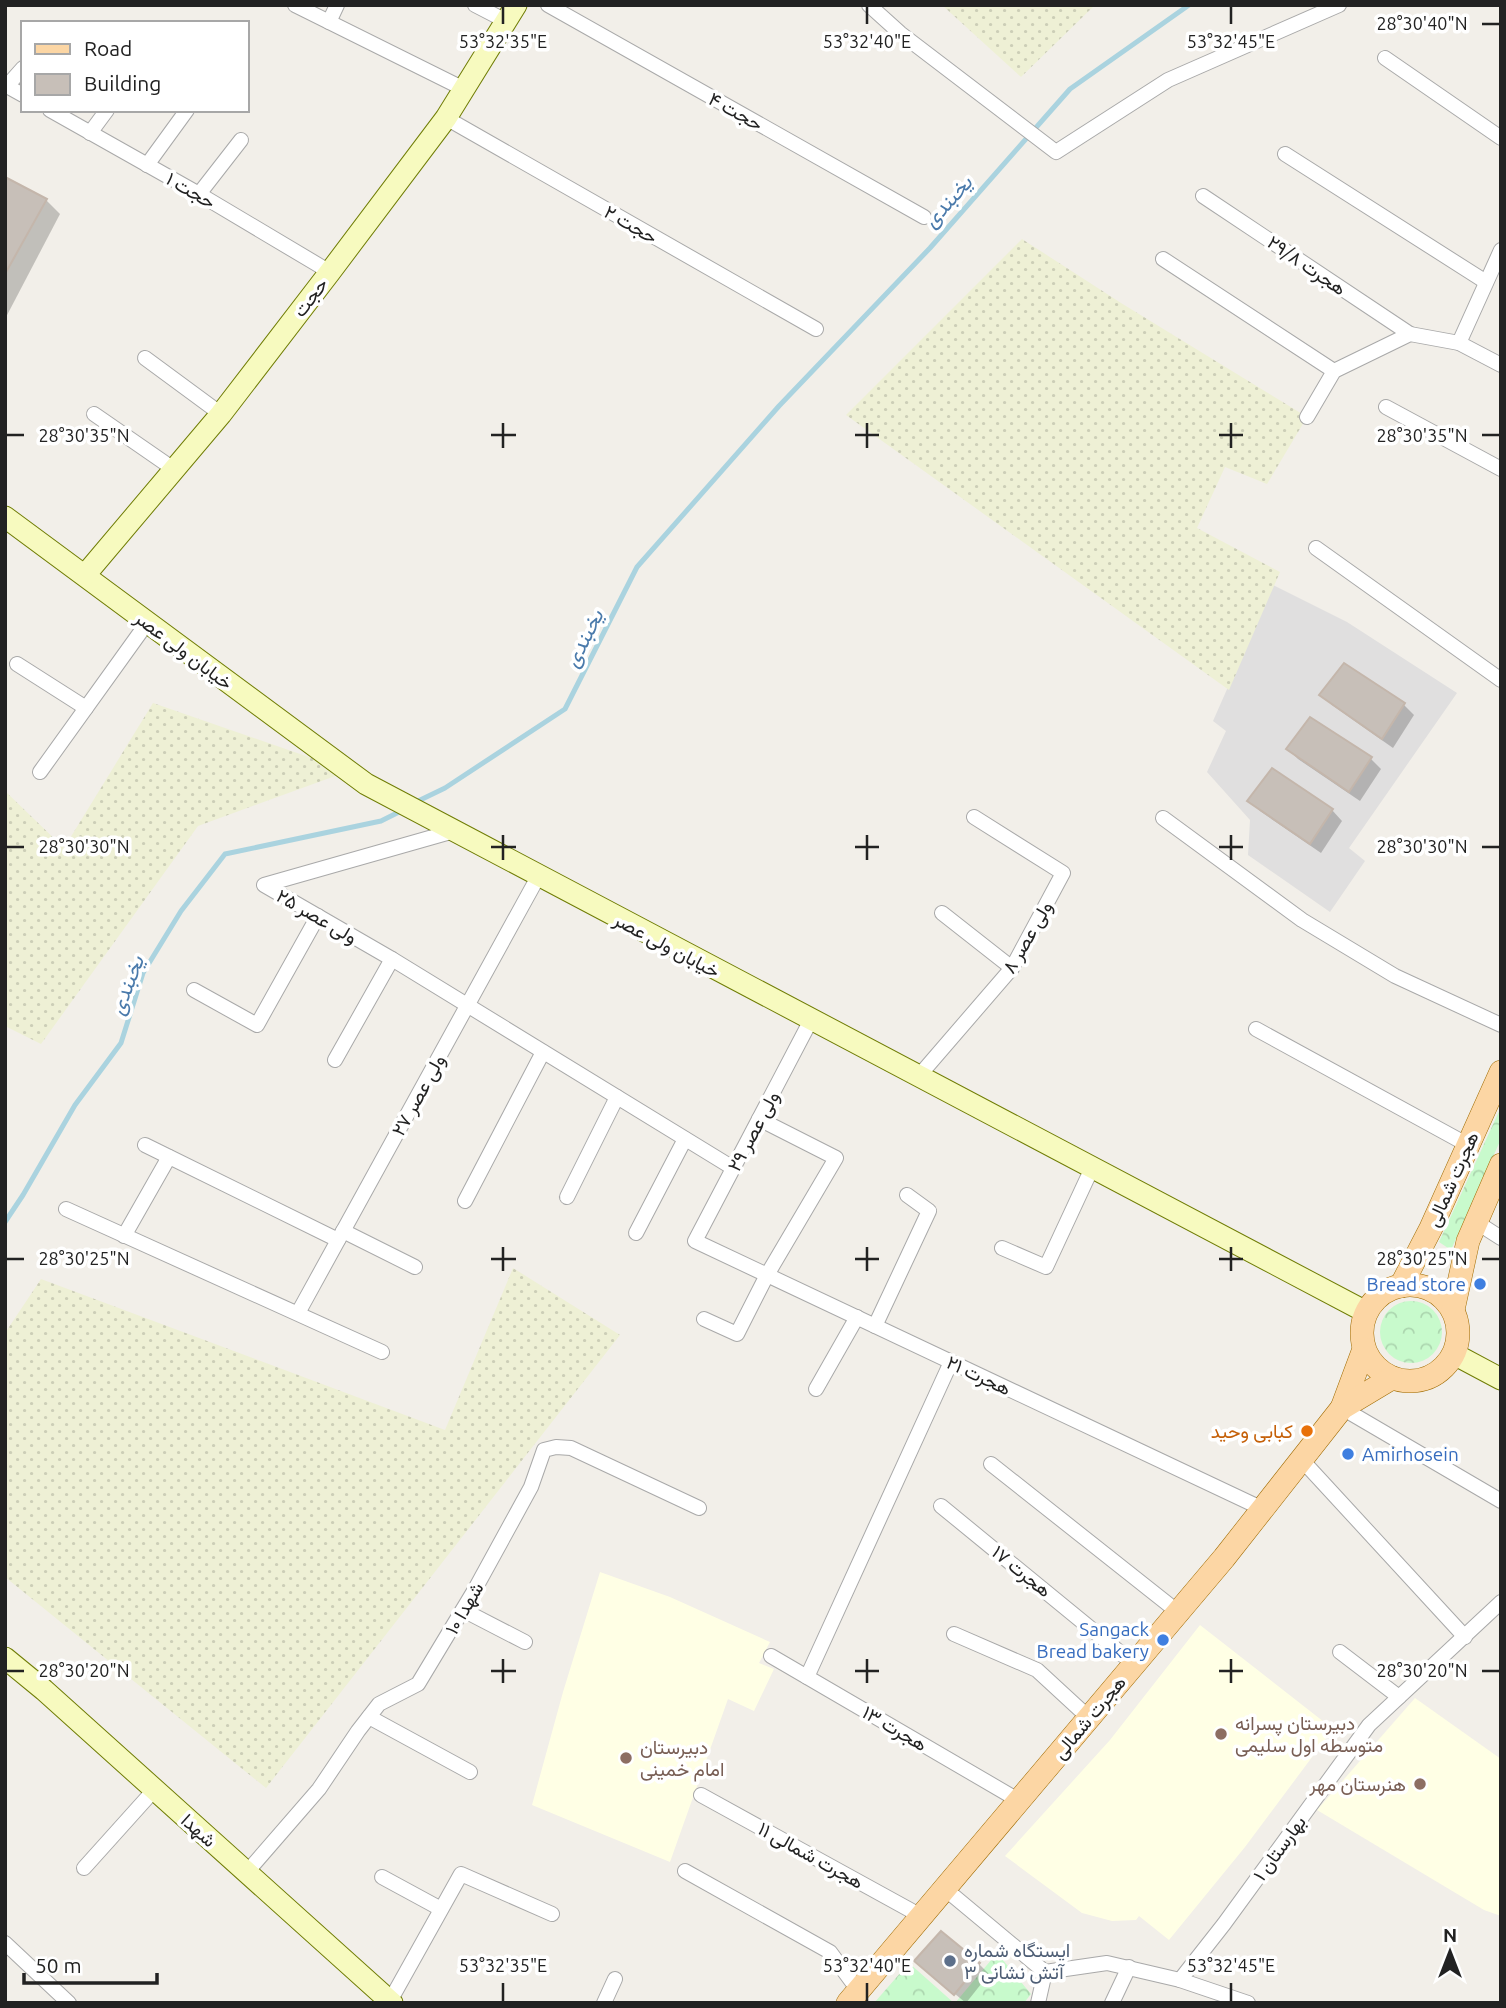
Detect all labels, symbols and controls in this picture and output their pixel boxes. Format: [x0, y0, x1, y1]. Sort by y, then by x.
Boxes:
text: 28°30'40"N [1376, 13, 1468, 33]
legend [21, 21, 248, 112]
text: 53°32'35"E [459, 31, 547, 51]
text: 53°32'40"E [823, 31, 911, 51]
text: 53°32'45"E [1187, 31, 1275, 51]
text: Road [84, 36, 132, 60]
text: Building [84, 71, 161, 95]
street label: حجت ۴ [705, 87, 767, 136]
street label: حجت ۱ [162, 167, 220, 214]
water label: یخبندی [918, 170, 978, 233]
street label: حجت ۲ [600, 200, 661, 249]
street label: هجرت ۲۹/۸ [1263, 231, 1351, 300]
street label: حجت [288, 273, 333, 321]
text: 28°30'35"N [38, 425, 130, 445]
text: 28°30'35"N [1376, 425, 1468, 445]
water label: یخبندی [558, 605, 610, 672]
street label: خیابان ولی عصر [129, 606, 237, 695]
text: 28°30'30"N [38, 836, 130, 856]
text: 28°30'30"N [1376, 836, 1468, 856]
street label: ولی عصر ۲۵ [272, 884, 361, 949]
street label: ولی عصر ۸ [998, 897, 1057, 978]
street label: خیابان ولی عصر [609, 907, 724, 983]
water label: یخبندی [104, 952, 150, 1019]
street label: ولی عصر ۲۷ [387, 1050, 450, 1140]
street label: ولی عصر ۲۹ [723, 1087, 784, 1175]
street label: هجرت شمالی [1421, 1128, 1484, 1230]
text: 28°30'25"N [38, 1248, 130, 1268]
text: 28°30'25"N [1376, 1248, 1468, 1268]
place label: Bread store [1367, 1273, 1466, 1295]
marker: Bread store [1472, 1276, 1488, 1292]
street label: هجرت ۲۱ [943, 1351, 1015, 1400]
place label: کبابی وحید [1211, 1420, 1293, 1443]
marker: کبابی وحید [1299, 1423, 1315, 1439]
place label: Amirhosein [1362, 1443, 1459, 1465]
marker: Amirhosein [1340, 1446, 1356, 1462]
street label: هجرت ۱۷ [987, 1541, 1056, 1602]
street label: شهدا ۱۰ [440, 1578, 489, 1639]
place label: Sangack Bread bakery [1037, 1618, 1149, 1662]
marker: Sangack Bread bakery [1155, 1632, 1171, 1648]
text: 28°30'20"N [38, 1660, 130, 1680]
text: 28°30'20"N [1376, 1660, 1468, 1680]
street label: هجرت شمالی [1048, 1671, 1131, 1764]
street label: هجرت ۱۳ [858, 1701, 931, 1756]
place label: دبیرستان پسرانه متوسطه اول سلیمی [1235, 1712, 1383, 1757]
marker: دبیرستان پسرانه متوسطه اول سلیمی [1213, 1726, 1229, 1742]
place label: دبیرستان امام خمینی [640, 1736, 724, 1782]
marker: دبیرستان امام خمینی [618, 1750, 634, 1766]
place label: هنرستان مهر [1308, 1773, 1406, 1796]
marker: هنرستان مهر [1412, 1776, 1428, 1792]
street label: شهدا [176, 1809, 221, 1852]
street label: بهارستان ۱ [1248, 1811, 1311, 1885]
street label: هجرت شمالی ۱۱ [754, 1817, 867, 1894]
north arrow [1415, 1917, 1485, 1987]
text: N [1443, 1924, 1457, 1946]
place label: ایستگاه شماره ۳ آتش نشانی [964, 1939, 1070, 1984]
scale bar [24, 1941, 158, 1985]
text: 50 m [35, 1953, 82, 1977]
marker: ایستگاه شماره ۳ آتش نشانی [942, 1953, 958, 1969]
text: 53°32'35"E [459, 1955, 547, 1975]
text: 53°32'40"E [823, 1955, 911, 1975]
text: 53°32'45"E [1187, 1955, 1275, 1975]

